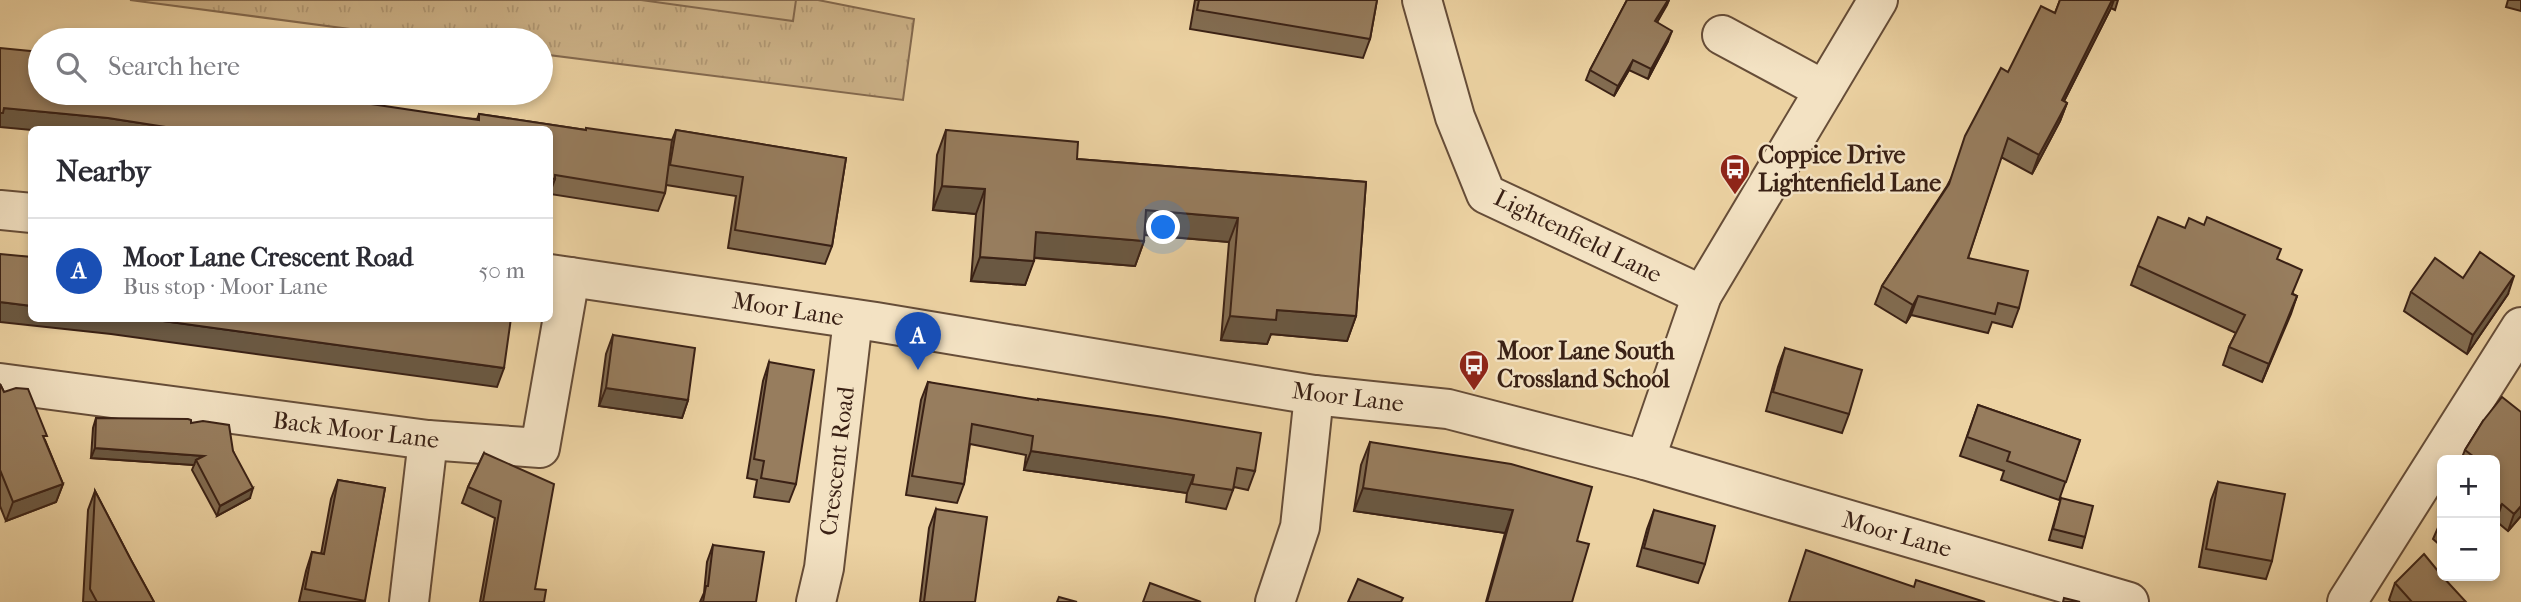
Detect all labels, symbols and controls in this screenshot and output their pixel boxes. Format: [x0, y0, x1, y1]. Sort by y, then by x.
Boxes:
search box [28, 28, 553, 105]
icon: search [52, 48, 90, 86]
text: Search here [108, 51, 240, 82]
place label: Coppice Drive Lightenfield Lane [1758, 141, 1941, 197]
bus stop icon: Coppice Drive Lightenfield Lane [1718, 152, 1752, 196]
text: Nearby [56, 154, 151, 189]
street label: Lightenfield Lane [1490, 183, 1667, 289]
your location [1146, 210, 1180, 244]
text: Moor Lane Crescent Road [123, 242, 413, 273]
text: A [72, 257, 86, 284]
text: 50 m [478, 257, 525, 284]
text: Bus stop · Moor Lane [123, 273, 328, 300]
street label: Moor Lane [730, 286, 846, 332]
pin: A [895, 312, 941, 370]
place label: Moor Lane South Crossland School [1497, 337, 1675, 393]
bus stop icon: Moor Lane South Crossland School [1457, 348, 1491, 392]
street label: Moor Lane [1290, 376, 1406, 418]
street label: Crescent Road [814, 384, 860, 537]
street label: Back Moor Lane [271, 406, 441, 454]
map controls [2437, 455, 2500, 581]
button: + [2437, 455, 2500, 518]
street label: Moor Lane [1839, 505, 1955, 563]
button: − [2437, 518, 2500, 581]

